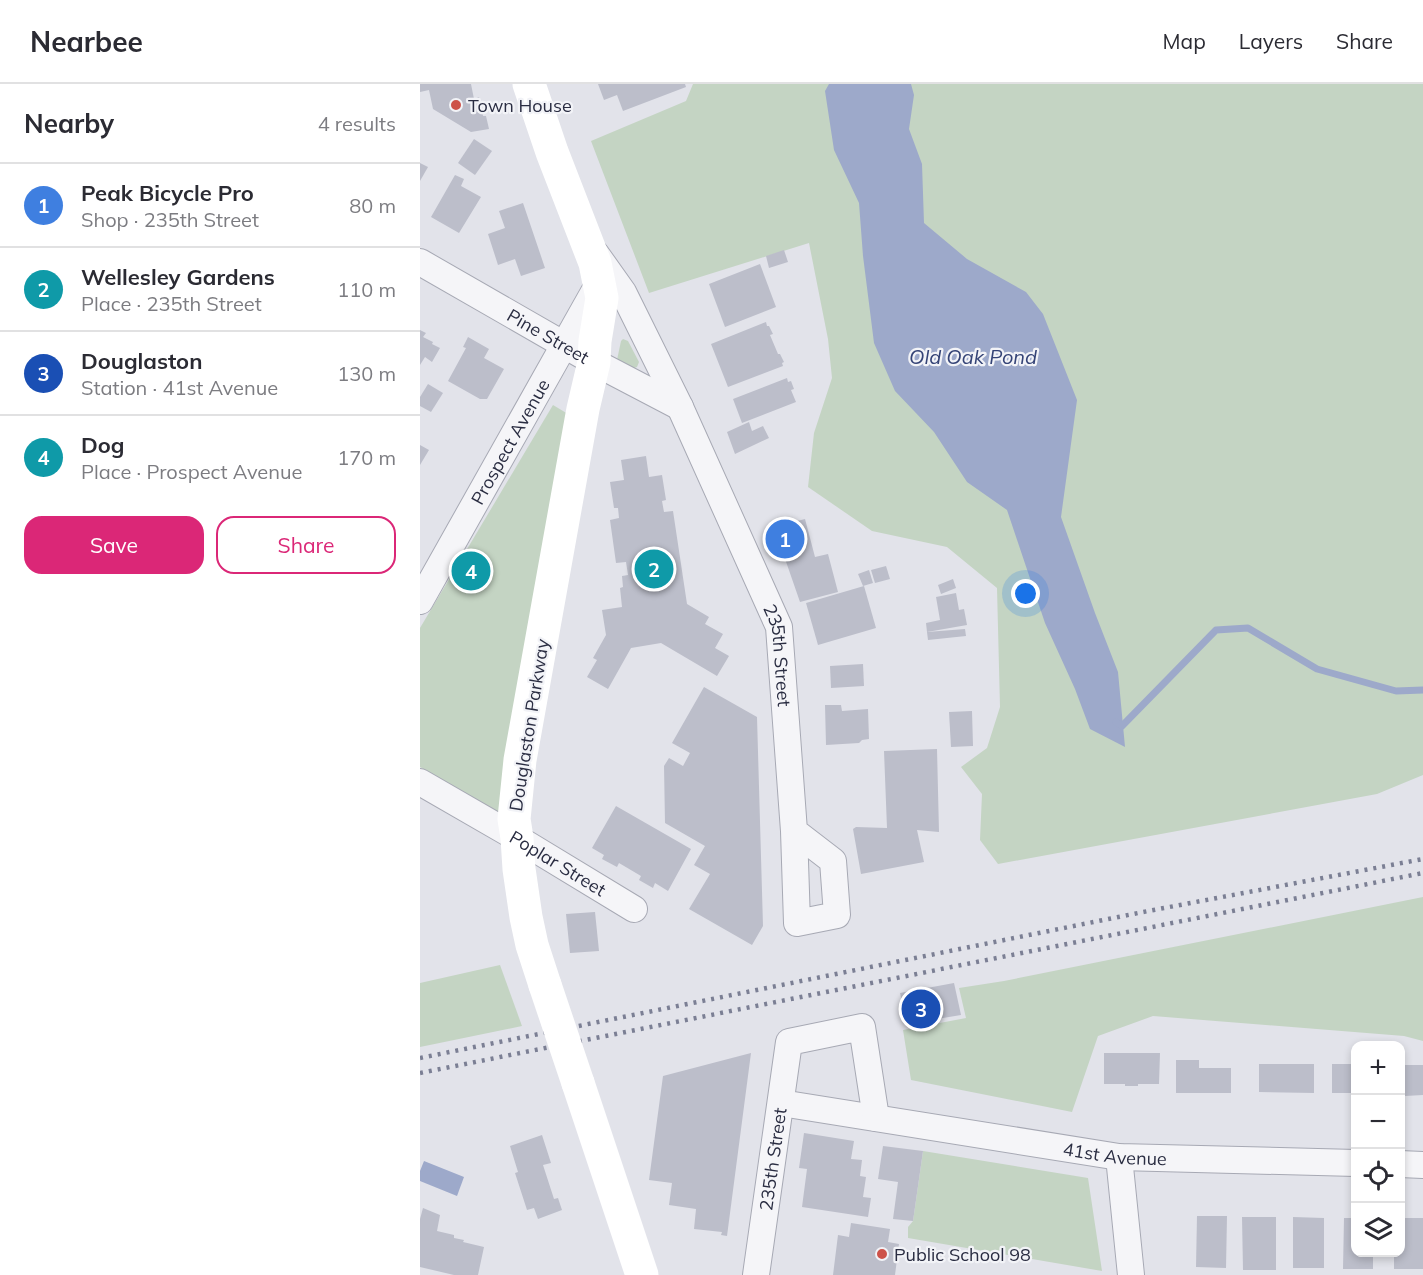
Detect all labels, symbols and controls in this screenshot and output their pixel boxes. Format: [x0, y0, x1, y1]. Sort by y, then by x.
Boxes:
text: Nearbee [30, 24, 143, 59]
text: Map [1163, 28, 1206, 54]
text: Layers [1239, 28, 1303, 54]
text: Share [1336, 28, 1393, 54]
place label: Town House [468, 94, 572, 117]
marker: Town House [449, 98, 463, 112]
text: Nearby [24, 107, 114, 140]
text: 4 results [318, 111, 396, 136]
text: Peak Bicycle Pro [81, 179, 254, 207]
text: 1 [38, 193, 50, 218]
text: 80 m [349, 193, 396, 218]
text: Shop · 235th Street [81, 207, 259, 232]
text: Wellesley Gardens [81, 263, 275, 291]
text: 2 [38, 277, 50, 302]
text: 110 m [337, 277, 396, 302]
text: Place · 235th Street [81, 291, 262, 316]
street label: Pine Street [503, 303, 593, 368]
water label: Old Oak Pond [909, 344, 1037, 369]
text: Douglaston [81, 347, 202, 375]
text: 3 [38, 361, 50, 386]
text: 130 m [337, 361, 396, 386]
text: Station · 41st Avenue [81, 375, 278, 400]
street label: Prospect Avenue [465, 375, 554, 508]
text: Dog [81, 431, 124, 459]
text: 4 [38, 445, 50, 470]
text: 170 m [337, 445, 396, 470]
text: Place · Prospect Avenue [81, 459, 302, 484]
button: Save [24, 516, 204, 574]
button: Share [216, 516, 396, 574]
pin: 1 [766, 516, 805, 562]
pin: 2 [634, 546, 674, 592]
pin: 4 [452, 548, 490, 594]
your location [1011, 579, 1040, 608]
street label: 235th Street [759, 600, 796, 707]
street label: Douglaston Parkway [504, 637, 554, 813]
street label: Poplar Street [506, 825, 610, 901]
pin: 3 [902, 986, 940, 1032]
map controls [1351, 1041, 1405, 1257]
button: + [1351, 1041, 1405, 1095]
button: − [1351, 1095, 1405, 1149]
street label: 235th Street [754, 1106, 791, 1212]
street label: 41st Avenue [1061, 1137, 1167, 1170]
button: locate [1351, 1149, 1405, 1203]
button: layers [1351, 1203, 1405, 1257]
place label: Public School 98 [894, 1243, 1031, 1266]
marker: Public School 98 [875, 1247, 889, 1261]

